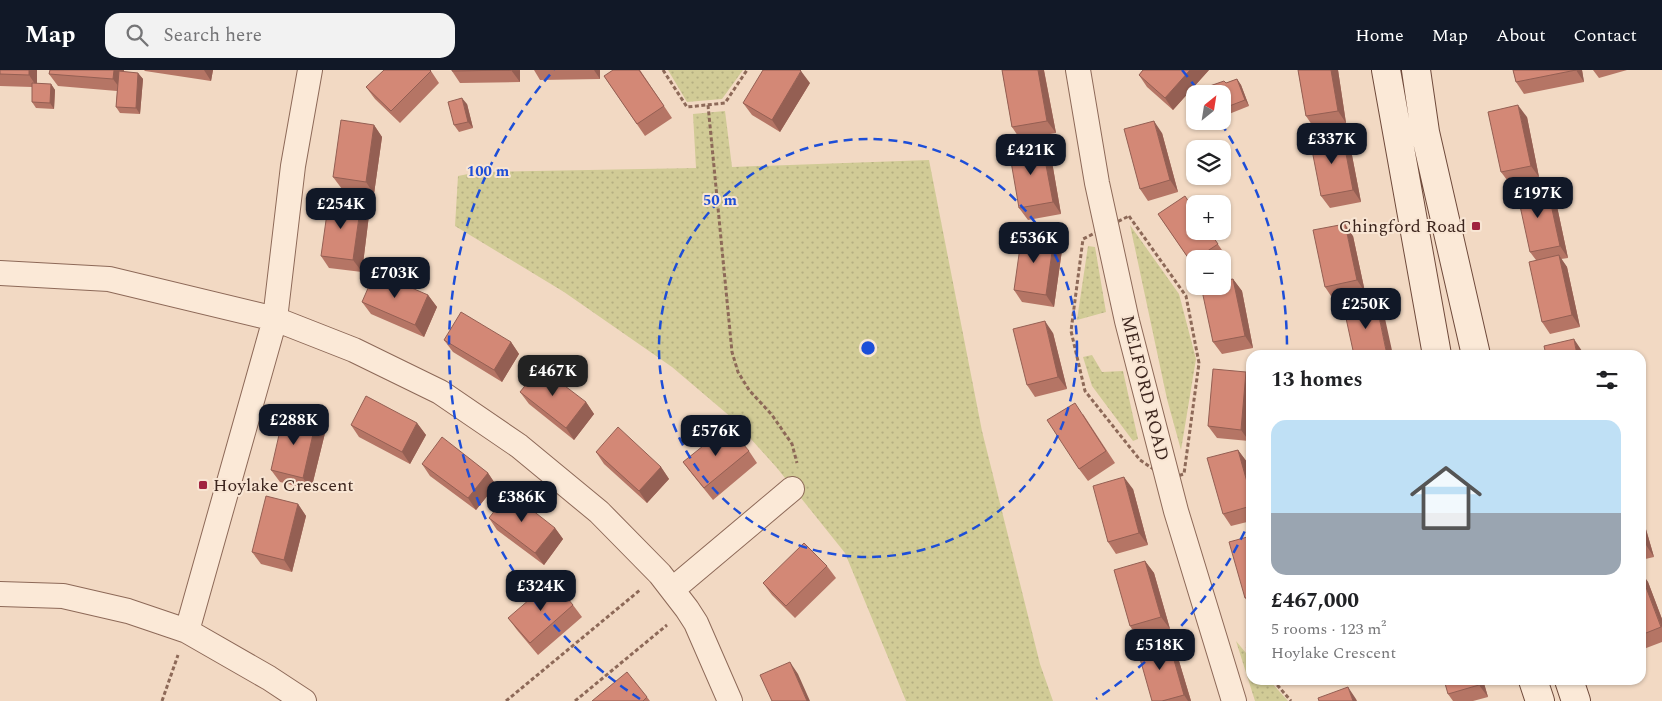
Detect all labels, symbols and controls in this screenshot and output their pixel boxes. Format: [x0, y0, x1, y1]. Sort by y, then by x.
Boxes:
search box [105, 13, 455, 58]
text: Map [25, 17, 75, 53]
icon: search [123, 21, 151, 49]
text: Search here [163, 21, 262, 50]
text: Home [1355, 22, 1404, 49]
text: Map [1432, 22, 1468, 49]
text: About [1496, 22, 1546, 49]
text: Contact [1574, 22, 1637, 49]
north arrow [1186, 85, 1231, 130]
map controls [1186, 85, 1231, 295]
pin: £337K [1297, 122, 1367, 165]
text: £337K [1308, 127, 1356, 151]
pin: £421K [996, 134, 1066, 176]
text: £421K [1007, 138, 1055, 162]
button: layers [1186, 140, 1231, 185]
text: 100 m [467, 160, 510, 183]
pin: £197K [1503, 176, 1573, 219]
text: £197K [1514, 181, 1562, 205]
pin: £254K [306, 188, 376, 230]
text: 50 m [703, 189, 738, 212]
text: £254K [317, 192, 365, 216]
button: + [1186, 195, 1231, 240]
place label: Chingford Road [1339, 213, 1466, 240]
marker: Chingford Road [1470, 220, 1482, 232]
pin: £536K [999, 222, 1069, 264]
text: £536K [1010, 226, 1058, 250]
button: − [1186, 250, 1231, 295]
pin: £703K [360, 256, 430, 299]
text: £703K [371, 261, 419, 285]
pin: £250K [1331, 288, 1401, 330]
text: £250K [1342, 292, 1390, 316]
street label: MELFORD ROAD [1114, 312, 1176, 464]
centre of rings [859, 339, 877, 357]
pin: £467K [518, 354, 588, 397]
text: £467K [529, 359, 577, 383]
text: 13 homes [1271, 364, 1363, 396]
icon: filters [1593, 366, 1621, 394]
pin: £288K [259, 404, 329, 446]
text: £288K [270, 408, 318, 432]
pin: £576K [681, 414, 751, 457]
text: £576K [692, 419, 740, 443]
icon: home [1401, 453, 1491, 543]
place label: Hoylake Crescent [213, 472, 354, 499]
marker: Hoylake Crescent [197, 479, 209, 491]
pin: £386K [487, 480, 557, 523]
text: £386K [498, 485, 546, 509]
pin: £324K [506, 570, 576, 612]
text: £324K [517, 574, 565, 598]
text: £467,000 [1271, 585, 1359, 617]
text: 5 rooms · 123 m² [1271, 617, 1386, 641]
pin: £518K [1125, 628, 1195, 671]
text: £518K [1136, 633, 1184, 657]
text: Hoylake Crescent [1271, 641, 1396, 665]

